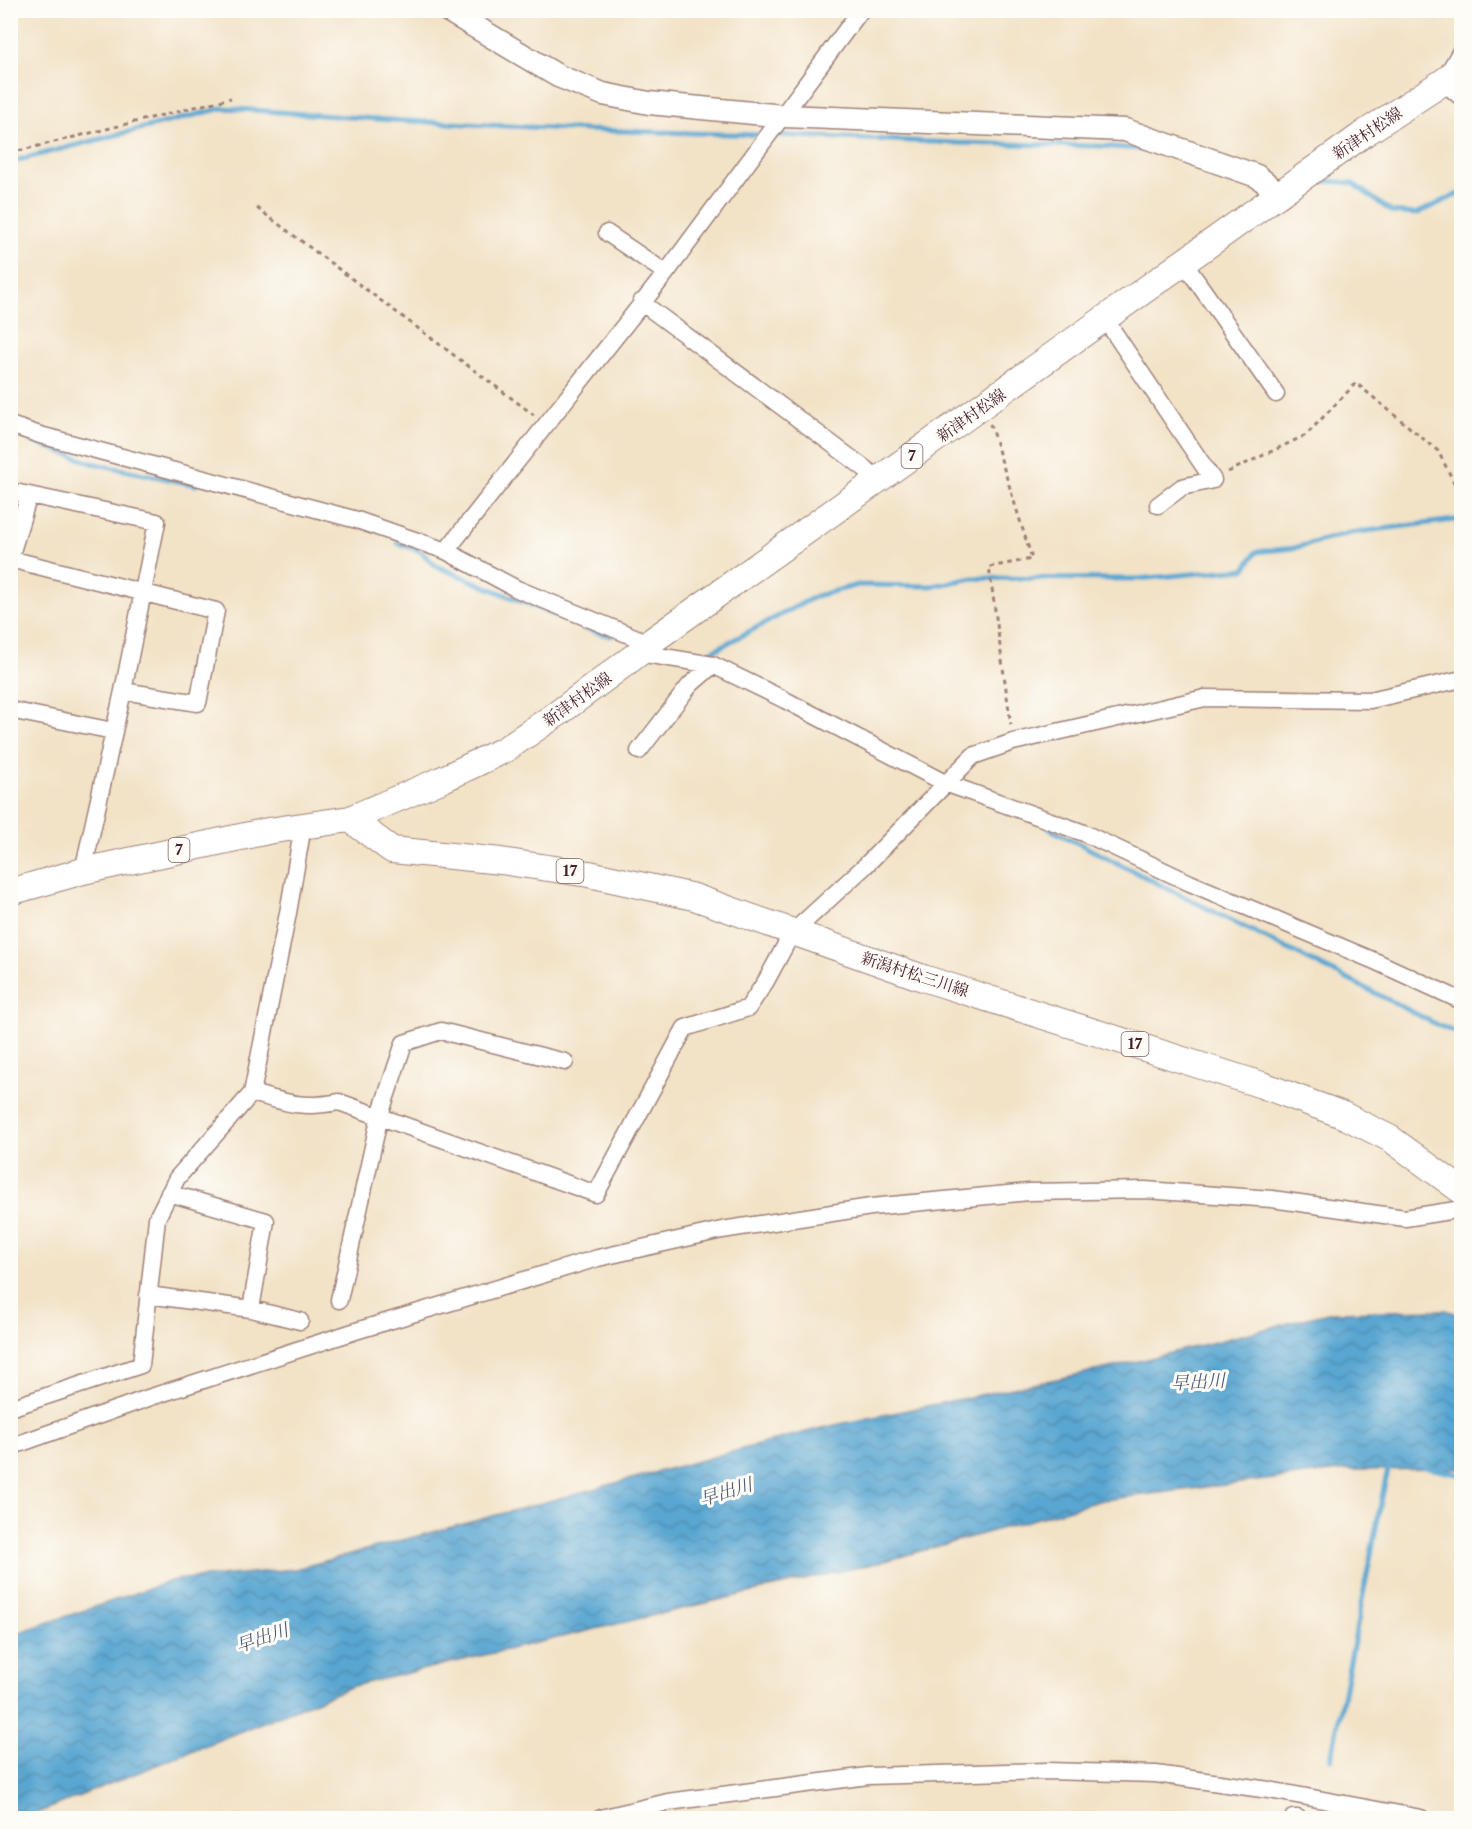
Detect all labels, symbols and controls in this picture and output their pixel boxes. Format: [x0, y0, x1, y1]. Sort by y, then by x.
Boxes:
street label: 新津村松線 [1328, 102, 1406, 164]
street label: 新津村松線 [932, 384, 1010, 446]
road number: 7 [902, 444, 922, 468]
street label: 新津村松線 [539, 667, 615, 731]
road number: 7 [168, 838, 190, 862]
road number: 17 [556, 859, 584, 883]
street label: 新潟村松三川線 [859, 947, 971, 1001]
road number: 17 [1122, 1032, 1148, 1056]
water label: 早出川 [1170, 1369, 1228, 1394]
water label: 早出川 [697, 1473, 757, 1510]
water label: 早出川 [233, 1618, 293, 1657]

